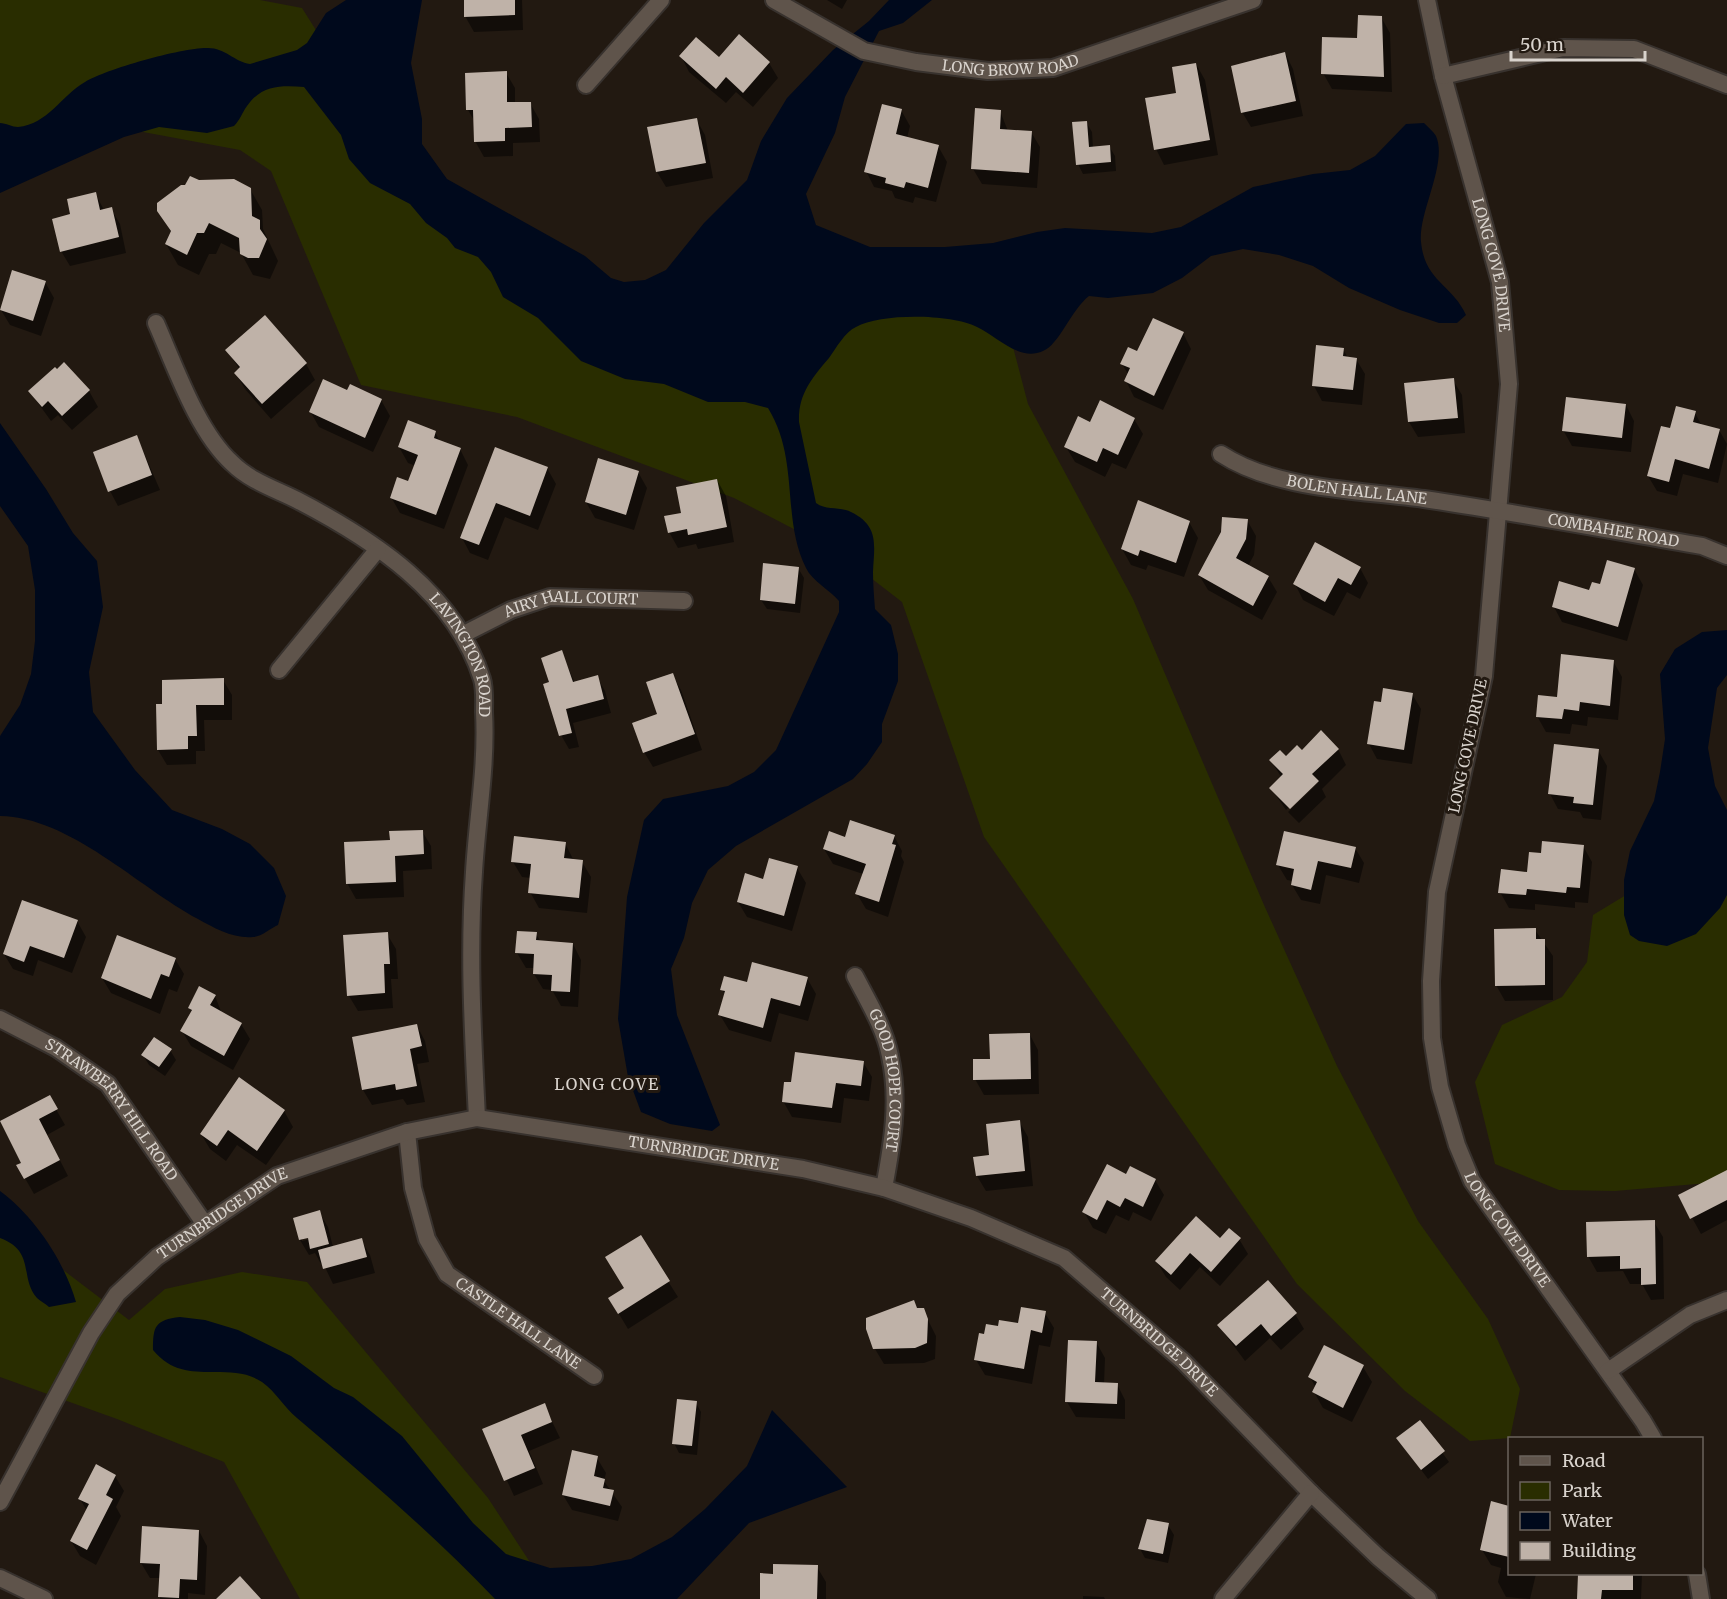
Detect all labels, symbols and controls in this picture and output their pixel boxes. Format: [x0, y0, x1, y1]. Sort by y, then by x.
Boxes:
scale bar [1511, 24, 1644, 62]
text: 50 m [1520, 33, 1564, 56]
street label: LONG BROW ROAD [941, 50, 1081, 80]
street label: LONG COVE DRIVE [1468, 196, 1514, 333]
street label: BOLEN HALL LANE [1285, 471, 1429, 508]
street label: COMBAHEE ROAD [1547, 509, 1681, 551]
street label: AIRY HALL COURT [499, 586, 639, 622]
street label: LAVINGTON ROAD [426, 589, 494, 717]
street label: LONG COVE DRIVE [1444, 677, 1491, 815]
street label: GOOD HOPE COURT [865, 1006, 905, 1153]
street label: STRAWBERRY HILL ROAD [42, 1034, 182, 1184]
district label: LONG COVE [554, 1074, 660, 1094]
street label: TURNBRIDGE DRIVE [627, 1132, 781, 1174]
street label: TURNBRIDGE DRIVE [153, 1163, 290, 1263]
street label: LONG COVE DRIVE [1460, 1169, 1555, 1291]
street label: CASTLE HALL LANE [452, 1273, 585, 1373]
street label: TURNBRIDGE DRIVE [1096, 1284, 1222, 1400]
legend [1508, 1437, 1703, 1575]
text: Road [1562, 1449, 1606, 1472]
text: Park [1562, 1479, 1603, 1502]
text: Water [1561, 1509, 1613, 1532]
text: Building [1562, 1539, 1636, 1562]

